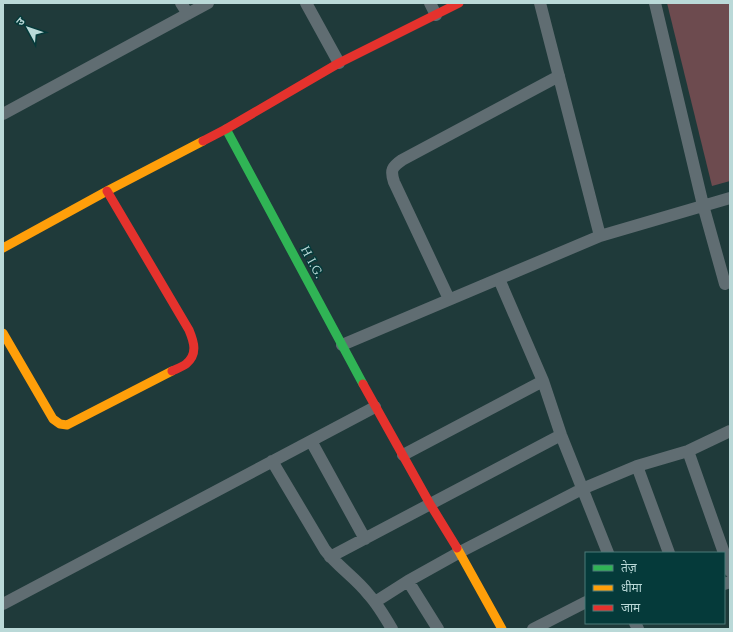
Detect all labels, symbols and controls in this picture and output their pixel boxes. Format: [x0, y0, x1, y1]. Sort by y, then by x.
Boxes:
north arrow [8, 8, 48, 48]
text: उ [12, 14, 30, 30]
street label: H I.G. [295, 242, 329, 282]
legend [585, 552, 725, 624]
text: तेज़ [621, 559, 638, 578]
text: धीमा [621, 579, 643, 598]
text: जाम [621, 599, 641, 618]

